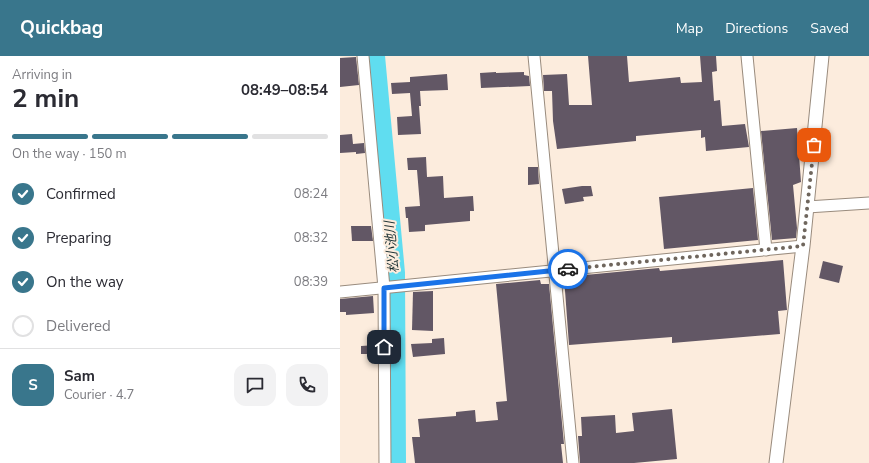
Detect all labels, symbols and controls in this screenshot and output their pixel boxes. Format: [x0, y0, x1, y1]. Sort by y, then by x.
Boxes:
text: Quickbag [20, 15, 103, 41]
text: Map [676, 19, 703, 38]
text: Directions [725, 19, 788, 38]
text: Saved [810, 19, 849, 38]
text: Arriving in [12, 66, 72, 84]
text: 08:49–08:54 [241, 80, 328, 100]
text: 2 min [12, 81, 79, 116]
pin [797, 128, 831, 162]
icon: bag [803, 134, 825, 156]
text: On the way · 150 m [12, 145, 127, 163]
icon: check [12, 183, 34, 205]
text: Confirmed [46, 184, 116, 204]
text: 08:24 [294, 185, 328, 203]
water label: 松小池川 [381, 218, 403, 274]
icon: check [12, 227, 34, 249]
text: Preparing [46, 228, 111, 248]
text: 08:32 [294, 229, 328, 247]
courier [548, 249, 588, 289]
icon: car [557, 258, 579, 280]
icon: check [12, 271, 34, 293]
text: On the way [46, 272, 124, 292]
text: 08:39 [294, 273, 328, 291]
text: Delivered [46, 316, 111, 336]
pin [367, 330, 401, 364]
icon: home [373, 336, 395, 358]
button: chat [234, 364, 276, 406]
button: phone [286, 364, 328, 406]
text: Sam [64, 366, 95, 386]
text: S [28, 375, 38, 395]
text: Courier · 4.7 [64, 386, 134, 404]

